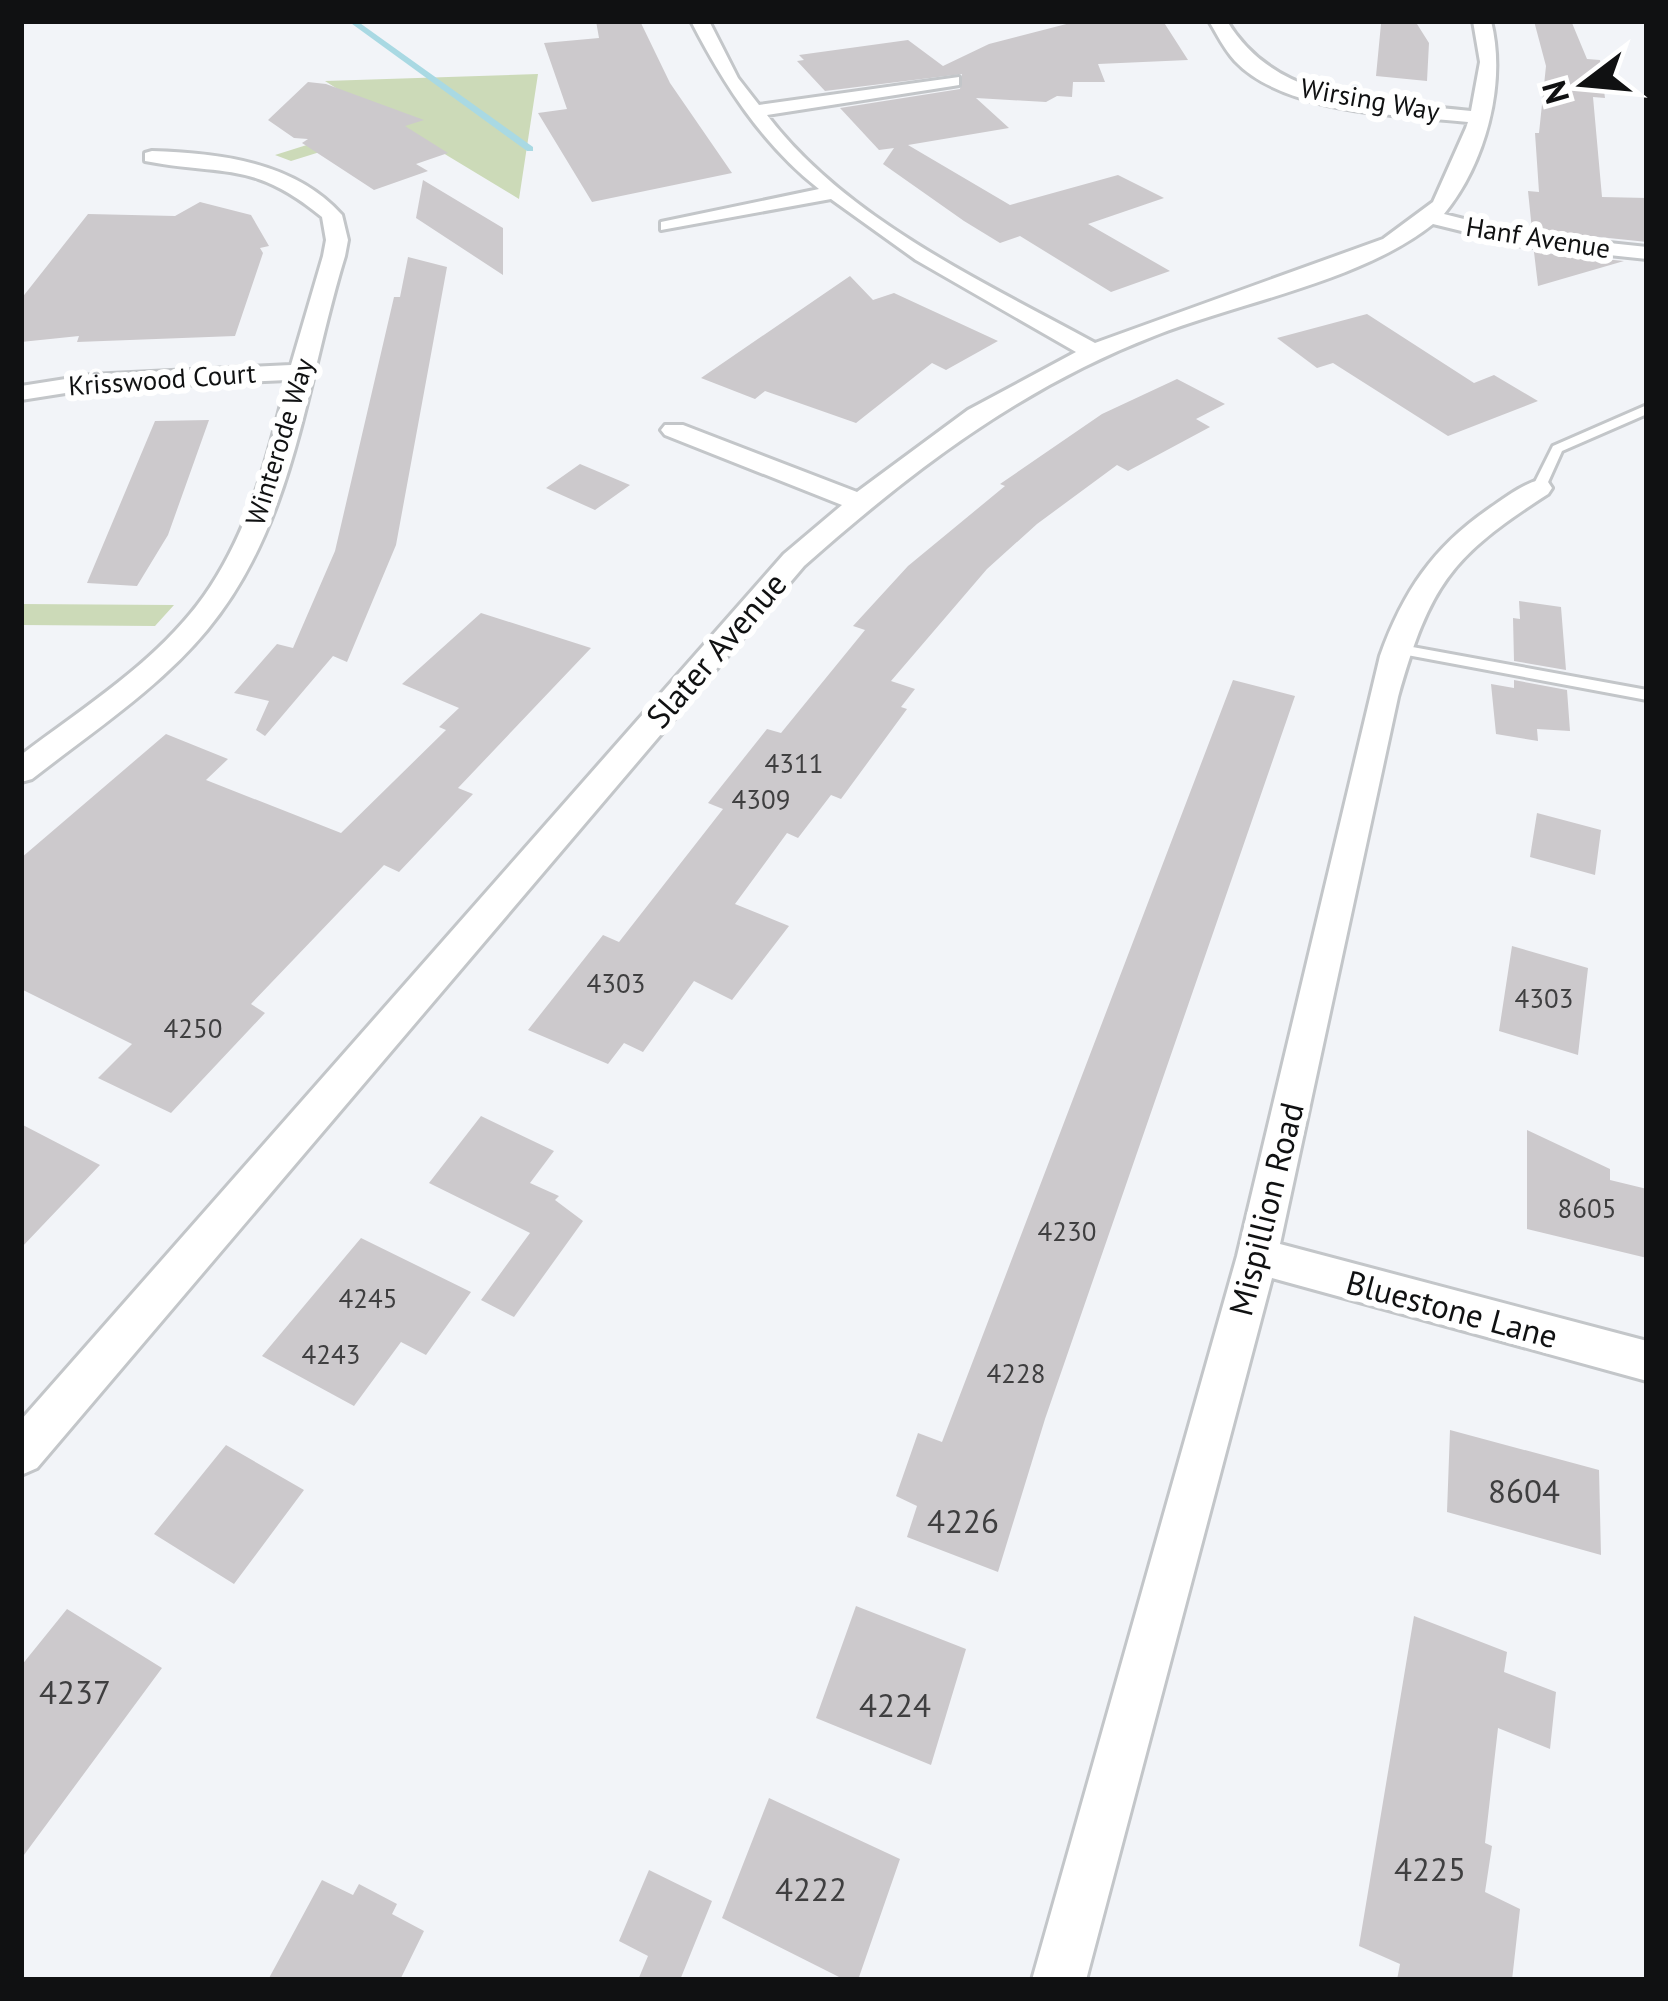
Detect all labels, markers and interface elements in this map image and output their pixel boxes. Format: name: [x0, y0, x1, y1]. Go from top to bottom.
north arrow: [1524, 24, 1644, 144]
street label: Wirsing Way: [1298, 70, 1443, 128]
text: N: [1531, 76, 1578, 109]
street label: Hanf Avenue: [1464, 209, 1613, 265]
street label: Winterode Way: [238, 354, 321, 529]
street label: Krisswood Court: [67, 355, 257, 403]
street label: Slater Avenue: [636, 563, 795, 737]
house number: 4311: [765, 746, 823, 780]
house number: 4309: [732, 782, 790, 816]
house number: 4303: [587, 966, 645, 1000]
house number: 4303: [1515, 981, 1573, 1015]
house number: 4250: [164, 1011, 222, 1045]
street label: Mispillion Road: [1218, 1098, 1313, 1320]
house number: 8605: [1558, 1191, 1616, 1225]
house number: 4230: [1038, 1214, 1096, 1248]
street label: Bluestone Lane: [1342, 1260, 1563, 1357]
house number: 4245: [339, 1281, 397, 1315]
house number: 4243: [302, 1337, 360, 1371]
house number: 4228: [987, 1356, 1045, 1390]
house number: 8604: [1488, 1469, 1560, 1512]
house number: 4226: [927, 1499, 999, 1542]
house number: 4237: [39, 1670, 111, 1713]
house number: 4224: [859, 1683, 931, 1726]
house number: 4225: [1394, 1847, 1466, 1890]
house number: 4222: [775, 1867, 847, 1910]

